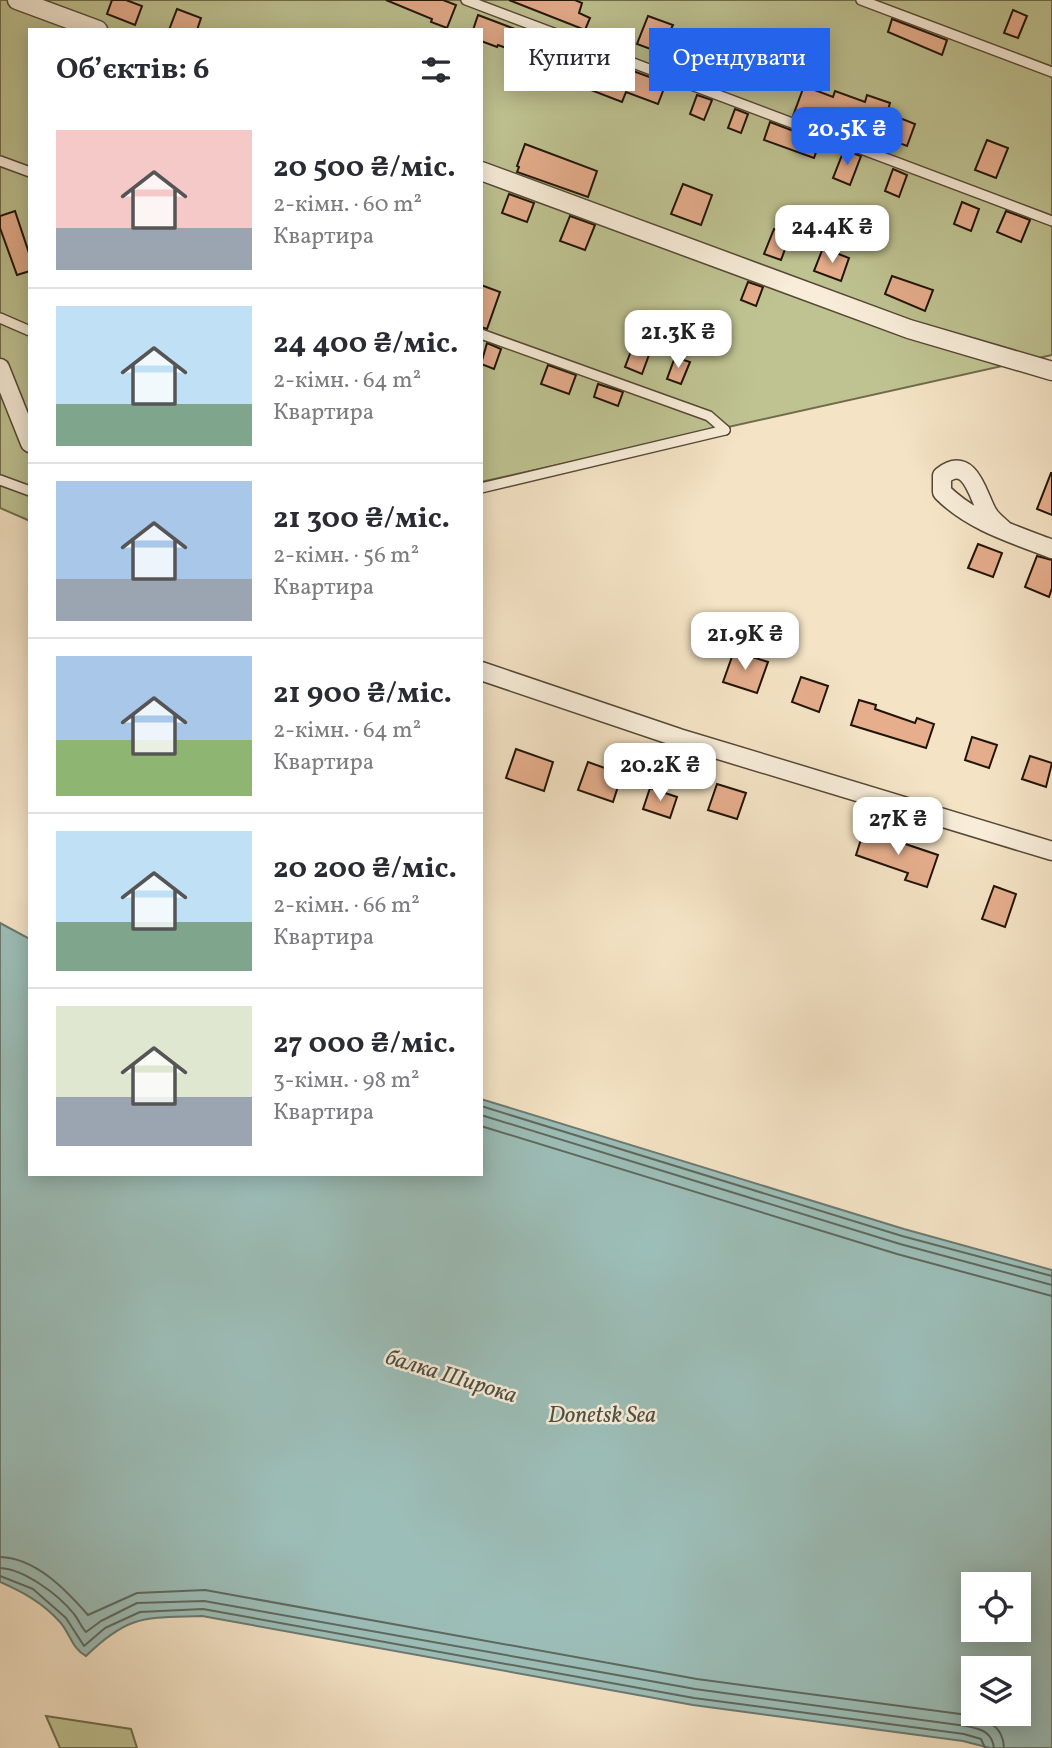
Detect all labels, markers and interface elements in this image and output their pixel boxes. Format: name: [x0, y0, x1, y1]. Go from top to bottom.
chip: Купити: [504, 28, 635, 91]
chip: Орендувати: [649, 28, 830, 91]
text: Об’єктів: 6: [56, 49, 209, 91]
icon: filters: [417, 51, 455, 89]
pin: 20.5K ₴: [782, 108, 912, 167]
text: 20.5K ₴: [807, 114, 887, 146]
text: 20 500 ₴/міс.: [273, 147, 456, 189]
icon: home: [112, 158, 196, 242]
text: 2-кімн. · 60 m²: [273, 189, 422, 221]
pin: 24.4K ₴: [767, 205, 897, 265]
text: 24.4K ₴: [791, 212, 873, 244]
text: Квартира: [273, 221, 374, 253]
pin: 21.3K ₴: [613, 310, 743, 370]
text: 21.3K ₴: [641, 317, 715, 349]
text: 24 400 ₴/міс.: [273, 323, 459, 365]
icon: home: [112, 334, 196, 418]
text: 2-кімн. · 64 m²: [273, 365, 421, 397]
text: Квартира: [273, 397, 374, 429]
text: 21 300 ₴/міс.: [273, 498, 450, 540]
icon: home: [112, 509, 196, 593]
text: 2-кімн. · 56 m²: [273, 540, 419, 572]
text: Квартира: [273, 572, 374, 604]
pin: 21.9K ₴: [680, 612, 810, 672]
text: 21.9K ₴: [707, 619, 783, 651]
text: 21 900 ₴/міс.: [273, 673, 452, 715]
icon: home: [112, 684, 196, 768]
text: 2-кімн. · 64 m²: [273, 715, 421, 747]
pin: 20.2K ₴: [595, 744, 725, 803]
text: Квартира: [273, 747, 374, 779]
text: 20.2K ₴: [620, 750, 700, 782]
pin: 27K ₴: [849, 798, 947, 857]
text: 27K ₴: [869, 804, 927, 836]
text: 20 200 ₴/міс.: [273, 848, 457, 890]
icon: home: [112, 859, 196, 943]
text: 2-кімн. · 66 m²: [273, 890, 420, 922]
text: Квартира: [273, 922, 374, 954]
text: 27 000 ₴/міс.: [273, 1023, 456, 1065]
icon: home: [112, 1034, 196, 1118]
text: 3-кімн. · 98 m²: [273, 1065, 420, 1097]
text: Квартира: [273, 1097, 374, 1129]
water label: балка Широка: [381, 1342, 521, 1412]
water label: Donetsk Sea: [548, 1400, 656, 1432]
map controls: [961, 1572, 1031, 1726]
button: locate: [961, 1572, 1031, 1642]
button: layers: [961, 1656, 1031, 1726]

